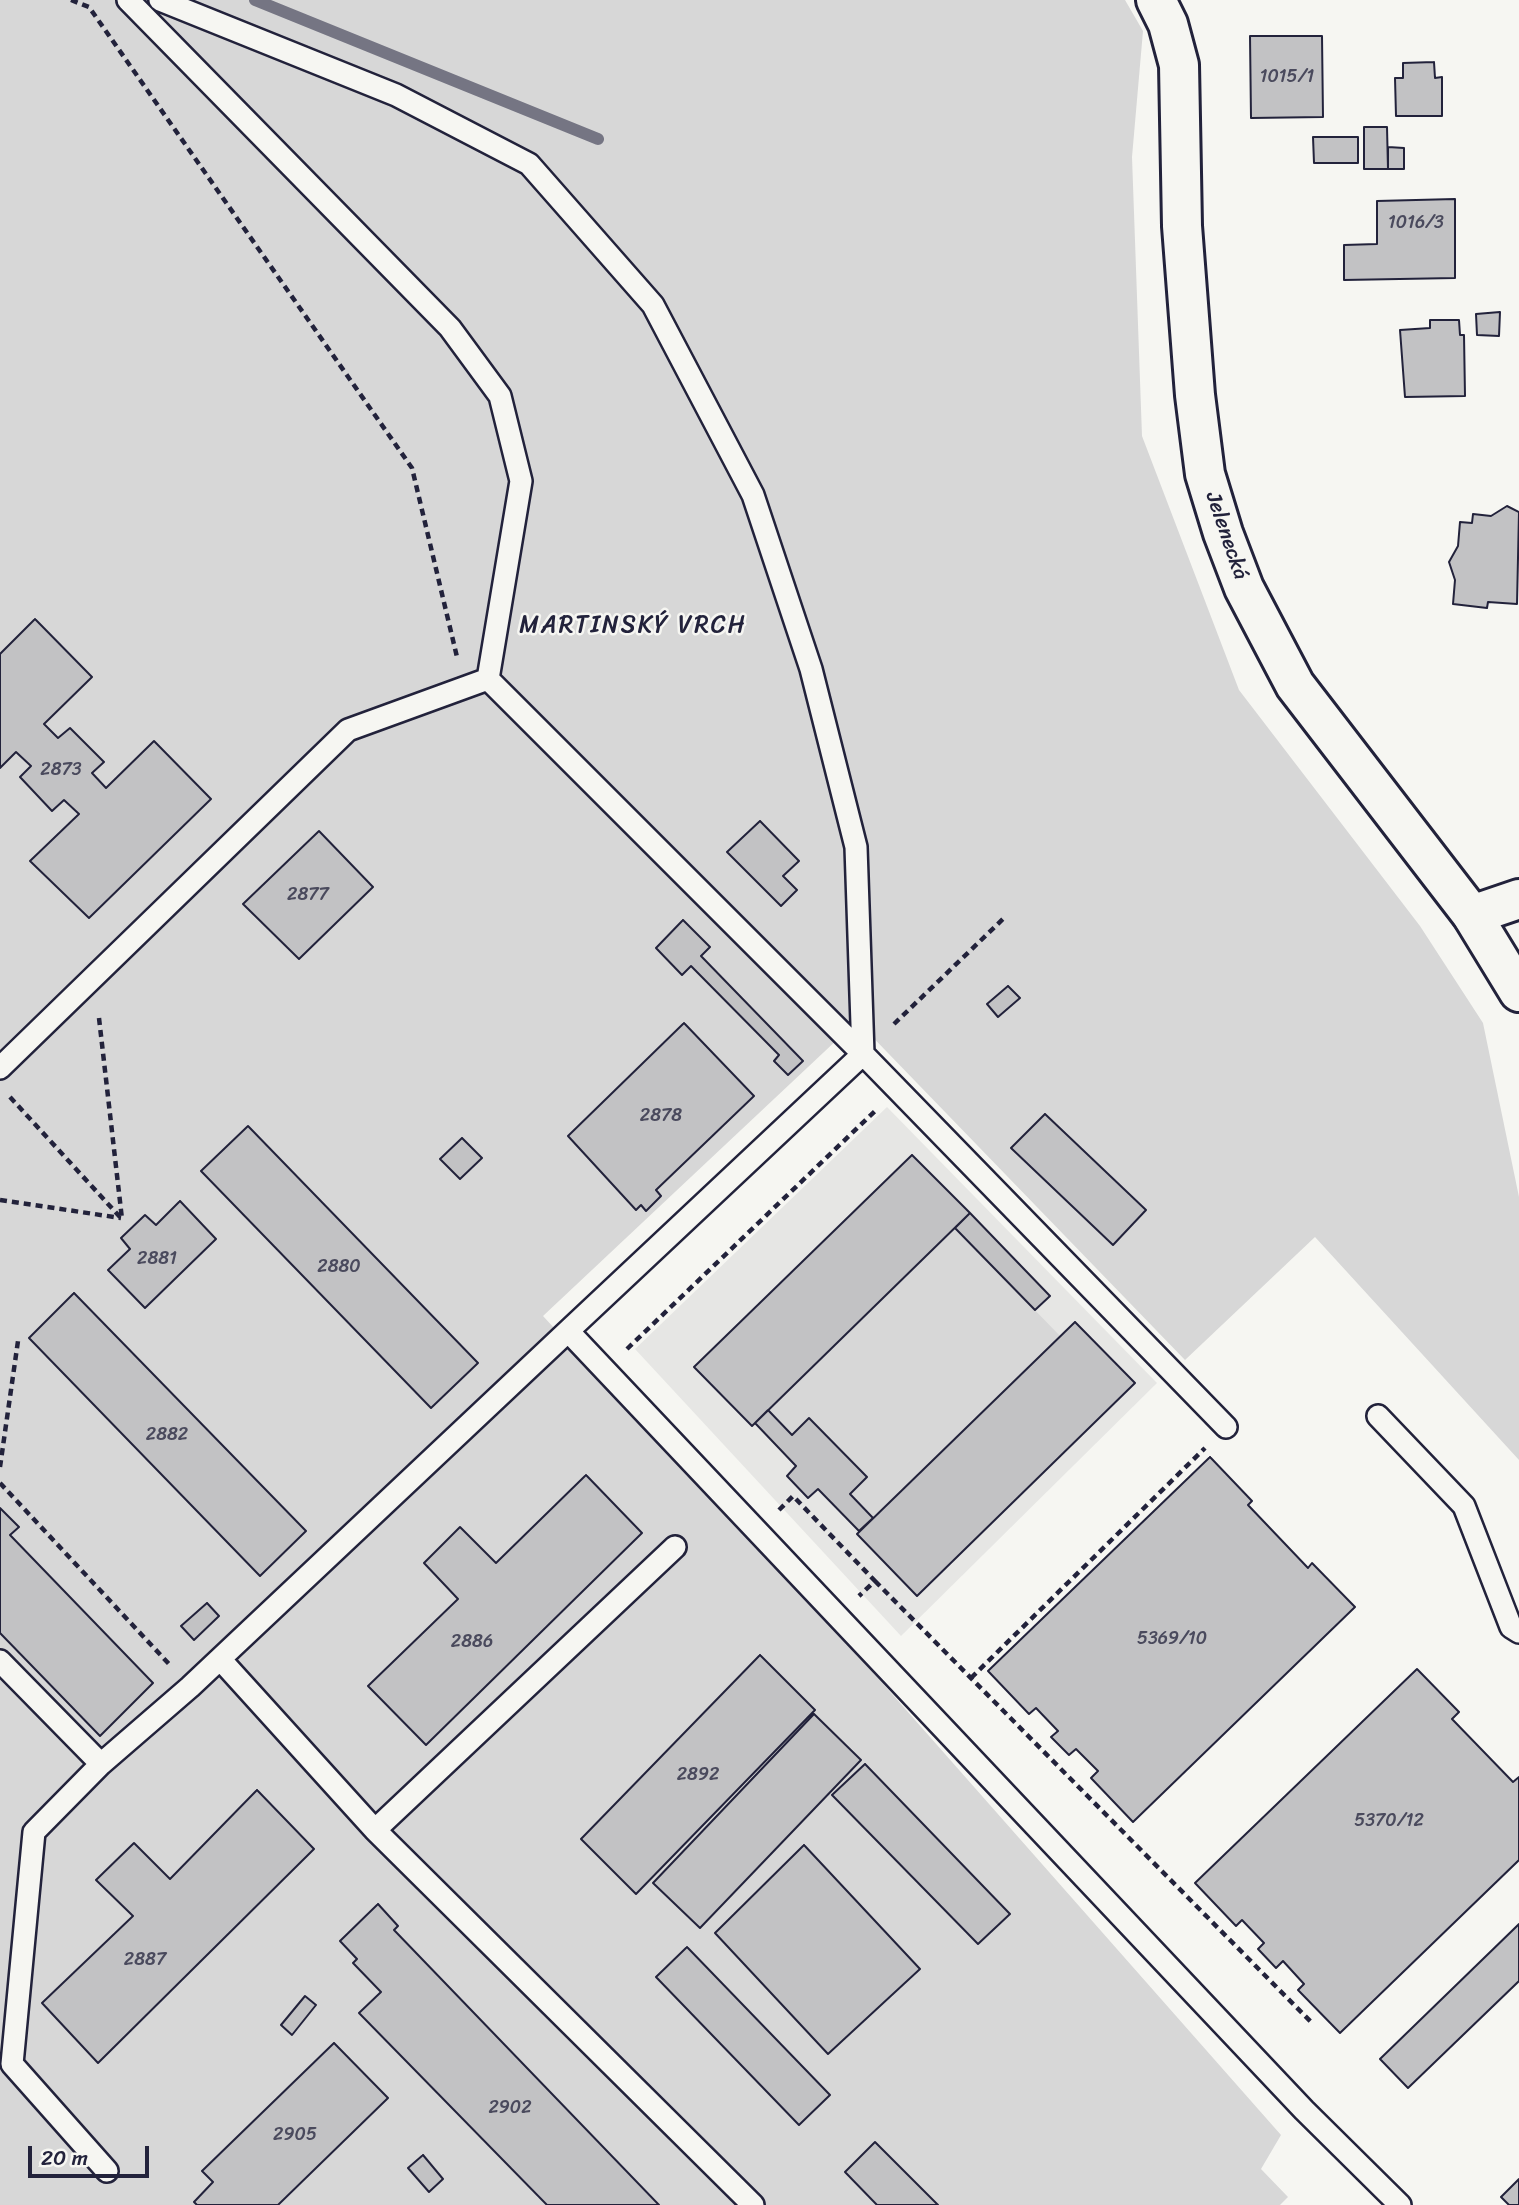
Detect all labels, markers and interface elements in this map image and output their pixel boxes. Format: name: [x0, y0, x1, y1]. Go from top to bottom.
house number: 1015/1: [1260, 66, 1314, 88]
house number: 1016/3: [1388, 212, 1444, 234]
street label: Jelenecká: [1199, 489, 1253, 583]
district label: MARTINSKÝ VRCH: [523, 612, 743, 640]
house number: 2873: [40, 759, 82, 781]
house number: 2877: [287, 884, 329, 906]
house number: 2878: [640, 1105, 682, 1127]
house number: 2881: [137, 1248, 177, 1270]
house number: 2880: [317, 1256, 361, 1278]
house number: 2882: [146, 1424, 188, 1446]
house number: 5369/10: [1137, 1628, 1207, 1650]
house number: 2886: [451, 1631, 493, 1653]
house number: 2892: [677, 1764, 719, 1786]
house number: 5370/12: [1354, 1810, 1424, 1832]
house number: 2887: [124, 1949, 166, 1971]
house number: 2902: [488, 2097, 532, 2119]
house number: 2905: [273, 2124, 317, 2146]
scale bar: [32, 2132, 152, 2176]
text: 20 m: [41, 2139, 88, 2177]

